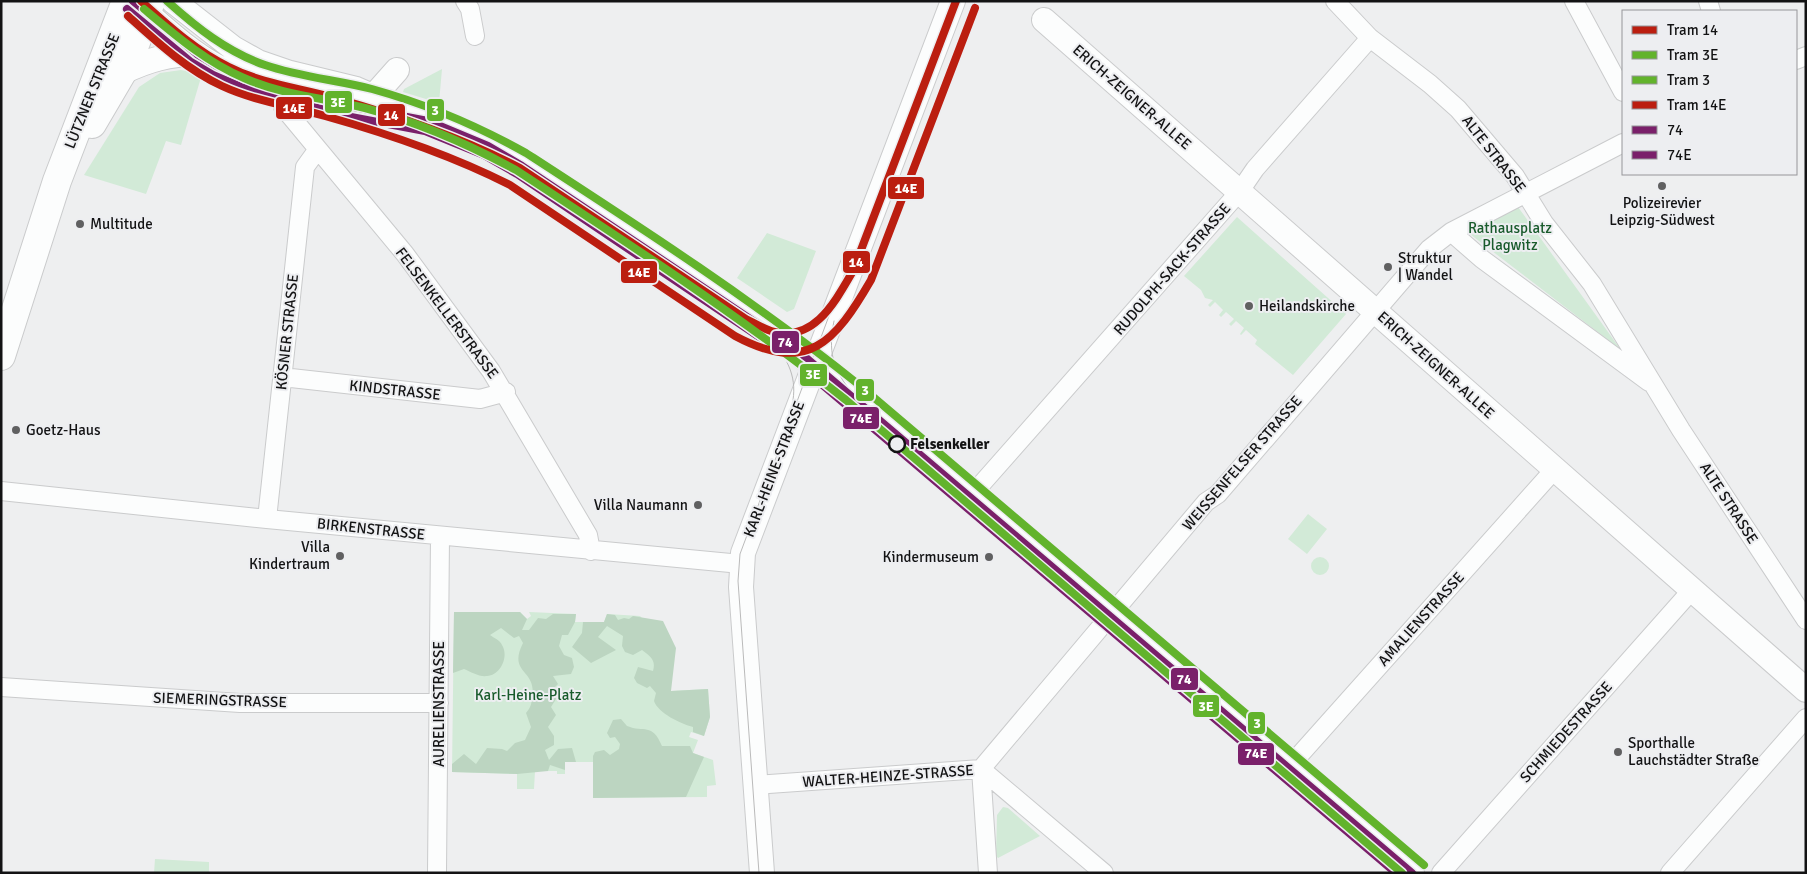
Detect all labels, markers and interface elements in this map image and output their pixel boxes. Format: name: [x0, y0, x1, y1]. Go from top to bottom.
legend: [1622, 10, 1797, 175]
text: Tram 14: [1667, 21, 1718, 39]
street label: LÜTZNER STRASSE: [61, 31, 123, 151]
street label: ERICH-ZEIGNER-ALLEE: [1069, 41, 1195, 153]
text: Tram 3E: [1667, 46, 1719, 64]
text: Tram 3: [1667, 71, 1710, 89]
line badge: 3E: [324, 90, 353, 114]
text: 3E: [330, 94, 346, 111]
line badge: 14E: [275, 96, 313, 120]
text: Tram 14E: [1667, 96, 1727, 114]
line badge: 3: [426, 98, 445, 122]
text: 14E: [282, 100, 306, 117]
text: 3: [431, 102, 439, 119]
line badge: 14: [377, 103, 406, 127]
text: 14: [383, 107, 399, 124]
street label: ALTE STRASSE: [1458, 112, 1530, 196]
text: 74: [1667, 121, 1683, 139]
text: 74E: [1667, 146, 1692, 164]
line badge: 14E: [887, 176, 925, 200]
text: 14E: [894, 180, 918, 197]
marker: Polizeirevier Leipzig-Südwest: [1656, 180, 1668, 192]
place label: Polizeirevier Leipzig-Südwest: [1609, 194, 1715, 229]
street label: RUDOLPH-SACK-STRASSE: [1110, 199, 1234, 339]
place label: Multitude: [90, 215, 153, 233]
marker: Multitude: [74, 218, 86, 230]
park label: Rathausplatz Plagwitz: [1468, 219, 1552, 254]
street label: FELSENKELLERSTRASSE: [392, 244, 502, 382]
place label: Struktur | Wandel: [1398, 249, 1453, 284]
line badge: 14: [842, 250, 871, 274]
text: 14: [848, 254, 864, 271]
line badge: 14E: [620, 260, 658, 284]
marker: Struktur | Wandel: [1382, 261, 1394, 273]
text: 14E: [627, 264, 651, 281]
street label: KÖSNER STRASSE: [272, 273, 302, 391]
place label: Heilandskirche: [1259, 297, 1355, 315]
marker: Heilandskirche: [1243, 300, 1255, 312]
street label: ERICH-ZEIGNER-ALLEE: [1374, 308, 1498, 422]
line badge: 74: [771, 330, 800, 354]
text: 74: [777, 334, 793, 351]
line badge: 3E: [799, 363, 828, 387]
text: 3E: [805, 366, 821, 383]
street label: KINDSTRASSE: [348, 376, 442, 404]
line badge: 3: [855, 378, 875, 402]
text: 3: [861, 382, 869, 399]
street label: WEISSENFELSER STRASSE: [1179, 392, 1305, 534]
street label: KARL-HEINE-STRASSE: [740, 398, 808, 540]
line badge: 74E: [842, 406, 880, 430]
text: 74E: [849, 410, 873, 427]
place label: Goetz-Haus: [26, 421, 101, 439]
marker: Goetz-Haus: [10, 424, 22, 436]
marker: Felsenkeller: [888, 435, 906, 453]
place label: Felsenkeller: [910, 435, 990, 453]
street label: ALTE STRASSE: [1696, 459, 1762, 547]
place label: Villa Naumann: [594, 496, 688, 514]
marker: Villa Naumann: [692, 499, 704, 511]
street label: BIRKENSTRASSE: [316, 514, 426, 544]
place label: Villa Kindertraum: [249, 538, 330, 573]
place label: Kindermuseum: [882, 548, 979, 566]
marker: Villa Kindertraum: [334, 550, 346, 562]
marker: Kindermuseum: [983, 551, 995, 563]
street label: AMALIENSTRASSE: [1374, 568, 1468, 670]
street label: AURELIENSTRASSE: [430, 641, 448, 767]
line badge: 74: [1170, 667, 1199, 691]
text: 74: [1176, 671, 1192, 688]
street label: SCHMIEDESTRASSE: [1516, 678, 1616, 786]
park label: Karl-Heine-Platz: [475, 686, 582, 704]
street label: SIEMERINGSTRASSE: [153, 689, 287, 711]
line badge: 3E: [1192, 694, 1220, 718]
text: 3E: [1198, 698, 1214, 715]
line badge: 3: [1247, 711, 1266, 735]
text: 3: [1253, 715, 1261, 732]
place label: Sporthalle Lauchstädter Straße: [1628, 734, 1759, 769]
line badge: 74E: [1237, 742, 1275, 766]
text: 74E: [1244, 745, 1268, 762]
marker: Sporthalle Lauchstädter Straße: [1612, 746, 1624, 758]
street label: WALTER-HEINZE-STRASSE: [802, 761, 974, 791]

